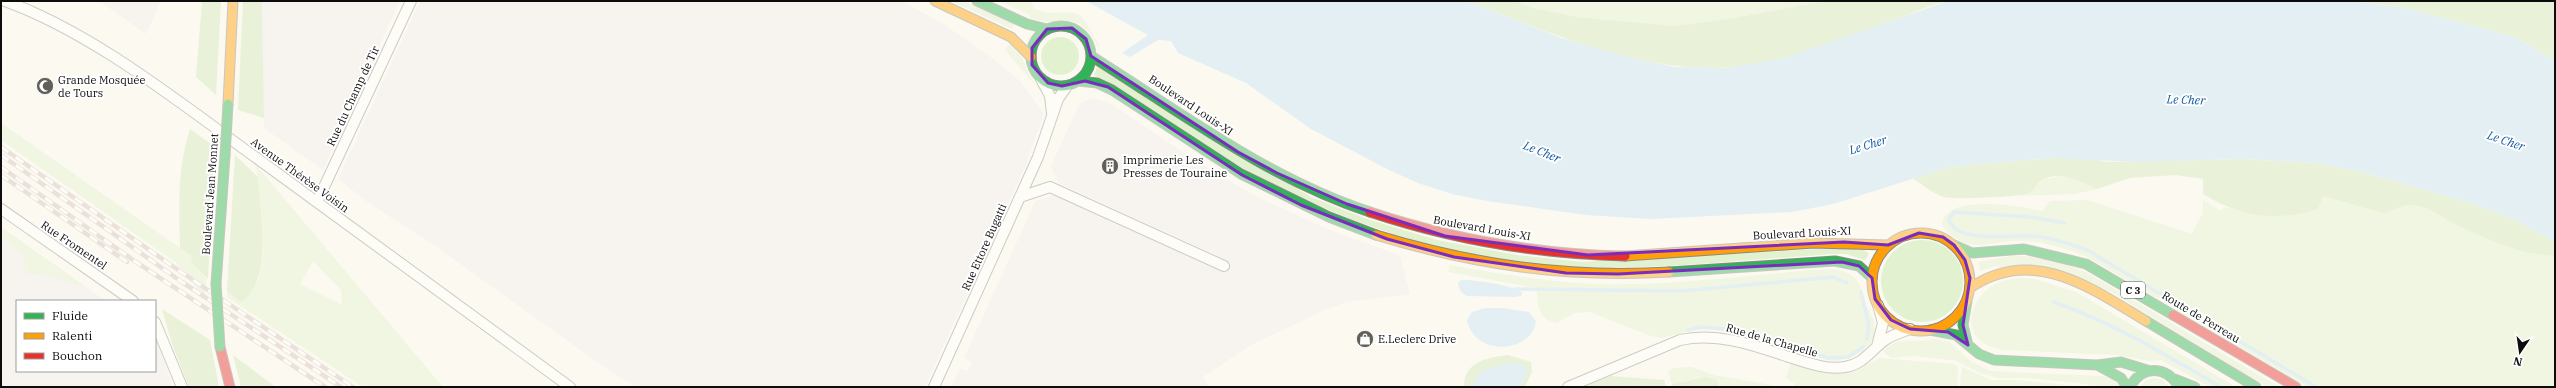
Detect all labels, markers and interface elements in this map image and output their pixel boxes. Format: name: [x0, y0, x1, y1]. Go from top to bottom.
street label: Rue du Champ de Tir: [324, 43, 382, 148]
street label: Boulevard Louis-XI: [1146, 72, 1236, 139]
place label: Grande Mosquée de Tours: [58, 73, 145, 100]
mosque icon: Grande Mosquée de Tours: [35, 76, 55, 96]
water label: Le Cher: [2165, 91, 2206, 108]
water label: Le Cher: [2485, 127, 2528, 154]
water label: Le Cher: [1846, 131, 1889, 158]
street label: Boulevard Jean Monnet: [199, 133, 221, 255]
street label: Avenue Thérèse Voisin: [248, 135, 352, 215]
water label: Le Cher: [1521, 137, 1564, 166]
place label: Imprimerie Les Presses de Touraine: [1123, 153, 1227, 180]
building icon: Imprimerie Les Presses de Touraine: [1100, 156, 1120, 176]
street label: Rue Ettore Bugatti: [959, 201, 1010, 293]
street label: Boulevard Louis-XI: [1432, 213, 1532, 244]
street label: Rue Fromentel: [38, 218, 110, 272]
street label: Boulevard Louis-XI: [1752, 223, 1852, 243]
road number: C 3: [2121, 282, 2145, 298]
street label: Route de Perreau: [2159, 288, 2243, 346]
legend: [16, 300, 156, 372]
text: Fluide: [52, 308, 88, 323]
street label: Rue de la Chapelle: [1724, 320, 1820, 360]
text: Ralenti: [52, 328, 93, 343]
shop icon: E.Leclerc Drive: [1355, 329, 1375, 349]
place label: E.Leclerc Drive: [1378, 332, 1456, 346]
north arrow: [2500, 332, 2540, 372]
text: Bouchon: [52, 348, 103, 363]
text: N: [2512, 354, 2524, 370]

